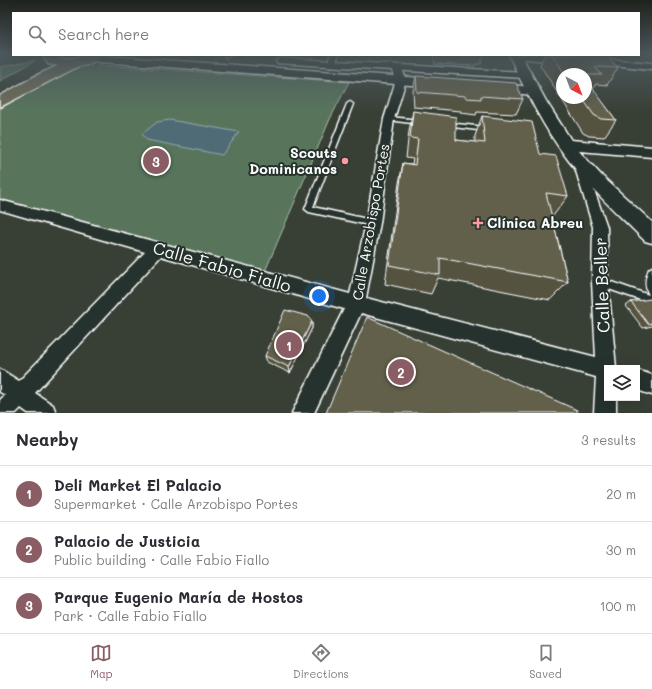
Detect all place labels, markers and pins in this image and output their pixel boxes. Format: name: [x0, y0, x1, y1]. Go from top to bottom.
place label: Scouts Dominicanos: [249, 143, 337, 178]
pin: 3: [143, 146, 169, 176]
marker: Scouts Dominicanos: [340, 156, 350, 166]
place label: Clínica Abreu: [487, 213, 583, 232]
marker: Clínica Abreu: [472, 217, 484, 229]
pin: 1: [276, 330, 302, 360]
pin: 2: [388, 357, 414, 387]

